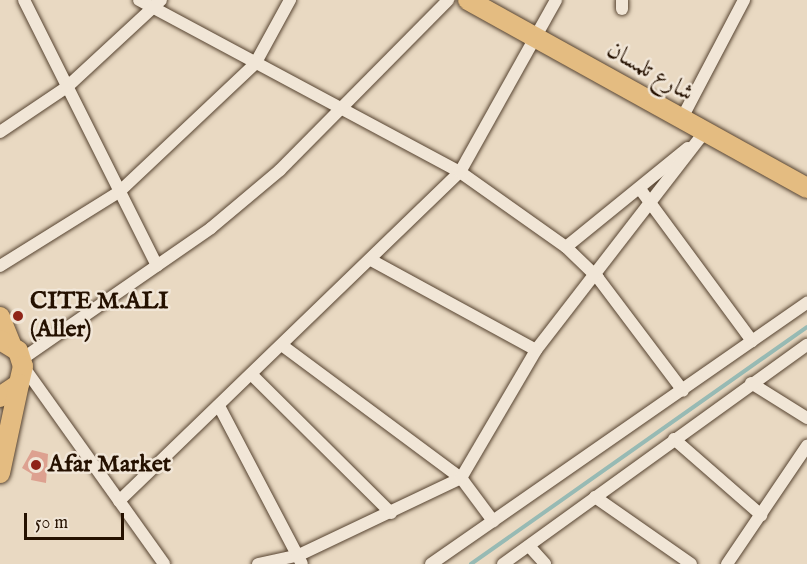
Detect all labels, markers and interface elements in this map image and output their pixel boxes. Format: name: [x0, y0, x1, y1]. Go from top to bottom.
street label: شارع تلمسان: [601, 36, 699, 108]
place label: CITE M.ALI (Aller): [30, 288, 169, 344]
marker: CITE M.ALI (Aller): [11, 309, 25, 323]
place label: Afar Market: [48, 451, 171, 479]
marker: Afar Market: [29, 458, 43, 472]
scale bar: [27, 501, 128, 539]
text: 50 m: [35, 512, 68, 535]

